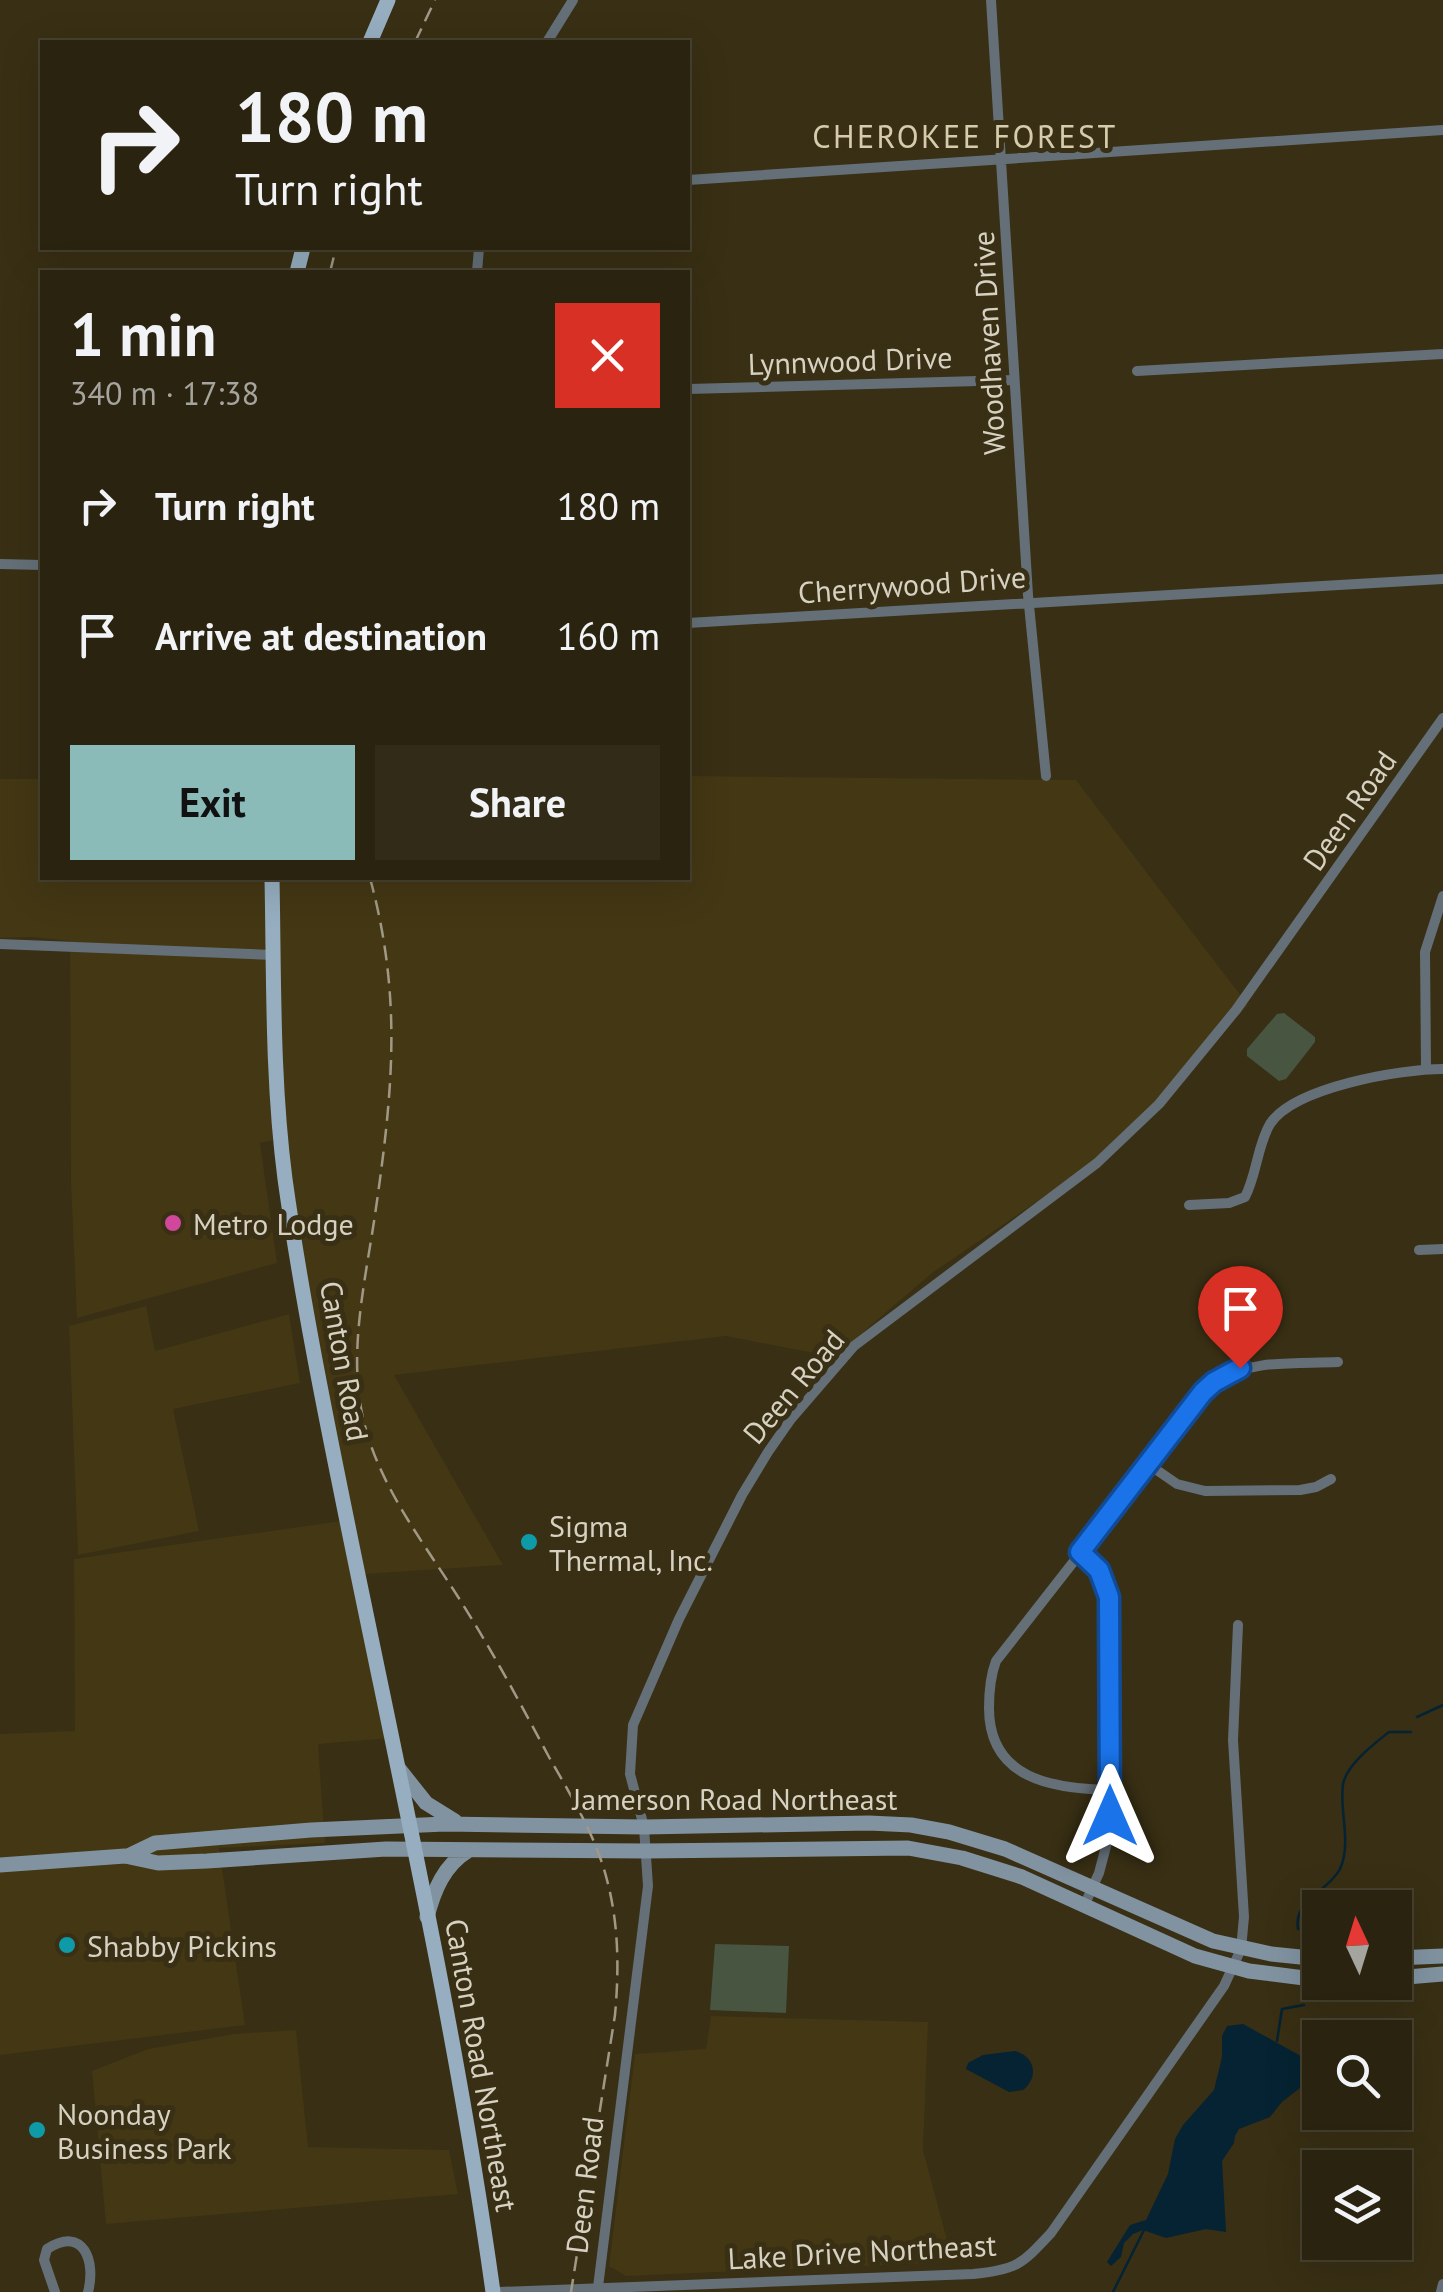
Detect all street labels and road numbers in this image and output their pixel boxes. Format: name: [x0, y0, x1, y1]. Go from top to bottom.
street label: Woodhaven Drive: [963, 230, 1013, 456]
street label: Lynnwood Drive: [747, 337, 953, 383]
street label: Cherrywood Drive: [797, 557, 1027, 611]
street label: Deen Road: [1294, 742, 1404, 878]
street label: Canton Road: [312, 1278, 378, 1444]
street label: Deen Road: [734, 1321, 852, 1451]
street label: Jamerson Road Northeast: [571, 1779, 897, 1818]
street label: Canton Road Northeast: [437, 1916, 527, 2214]
street label: Deen Road: [556, 2114, 612, 2256]
street label: Lake Drive Northeast: [727, 2224, 997, 2278]

